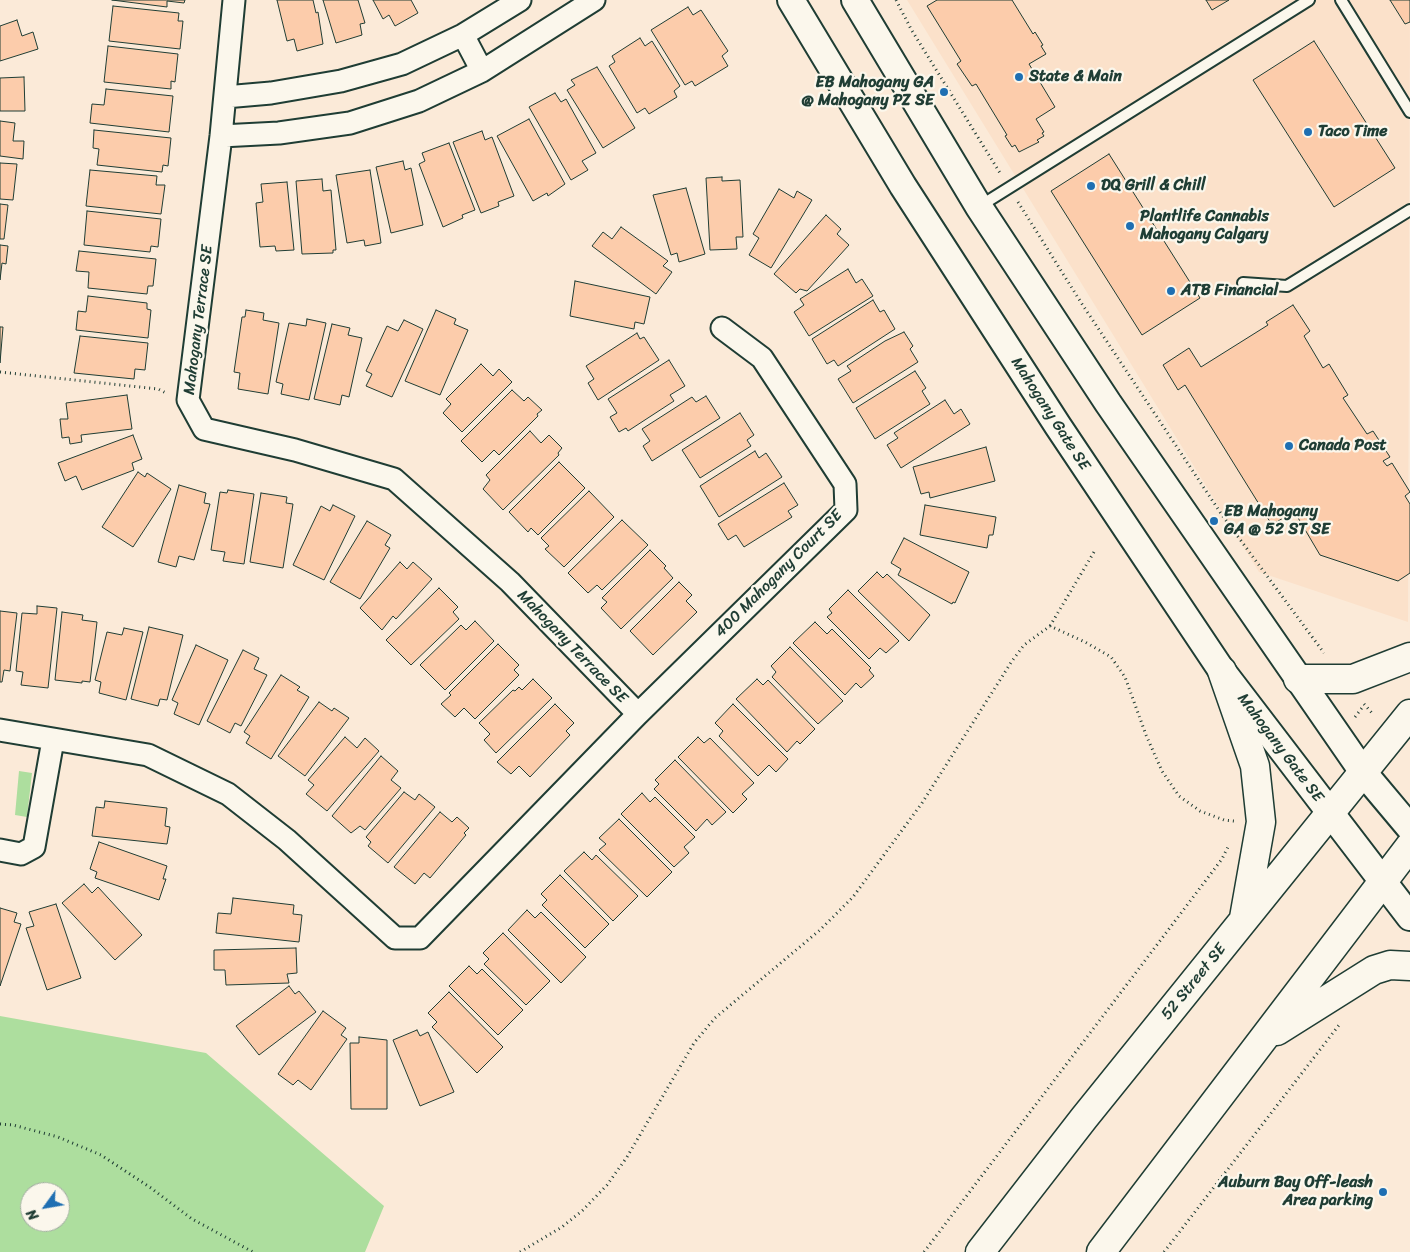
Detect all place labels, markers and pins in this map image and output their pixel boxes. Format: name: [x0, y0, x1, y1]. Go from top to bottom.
place label: State & Main: [1029, 67, 1122, 87]
marker: State & Main: [1013, 71, 1025, 83]
place label: EB Mahogany GA @ Mahogany PZ SE: [801, 73, 934, 111]
marker: EB Mahogany GA @ Mahogany PZ SE: [938, 86, 950, 98]
place label: Taco Time: [1318, 122, 1388, 142]
marker: Taco Time: [1302, 126, 1314, 138]
place label: DQ Grill & Chill: [1101, 176, 1206, 196]
marker: DQ Grill & Chill: [1085, 180, 1097, 192]
place label: Plantlife Cannabis Mahogany Calgary: [1140, 207, 1269, 245]
marker: Plantlife Cannabis Mahogany Calgary: [1124, 220, 1136, 232]
place label: ATB Financial: [1181, 281, 1278, 301]
marker: ATB Financial: [1165, 285, 1177, 297]
place label: Canada Post: [1299, 436, 1386, 456]
marker: Canada Post: [1283, 440, 1295, 452]
place label: EB Mahogany GA @ 52 ST SE: [1224, 502, 1330, 540]
marker: EB Mahogany GA @ 52 ST SE: [1208, 515, 1220, 527]
place label: Auburn Bay Off-leash Area parking: [1218, 1173, 1373, 1211]
marker: Auburn Bay Off-leash Area parking: [1377, 1186, 1389, 1198]

